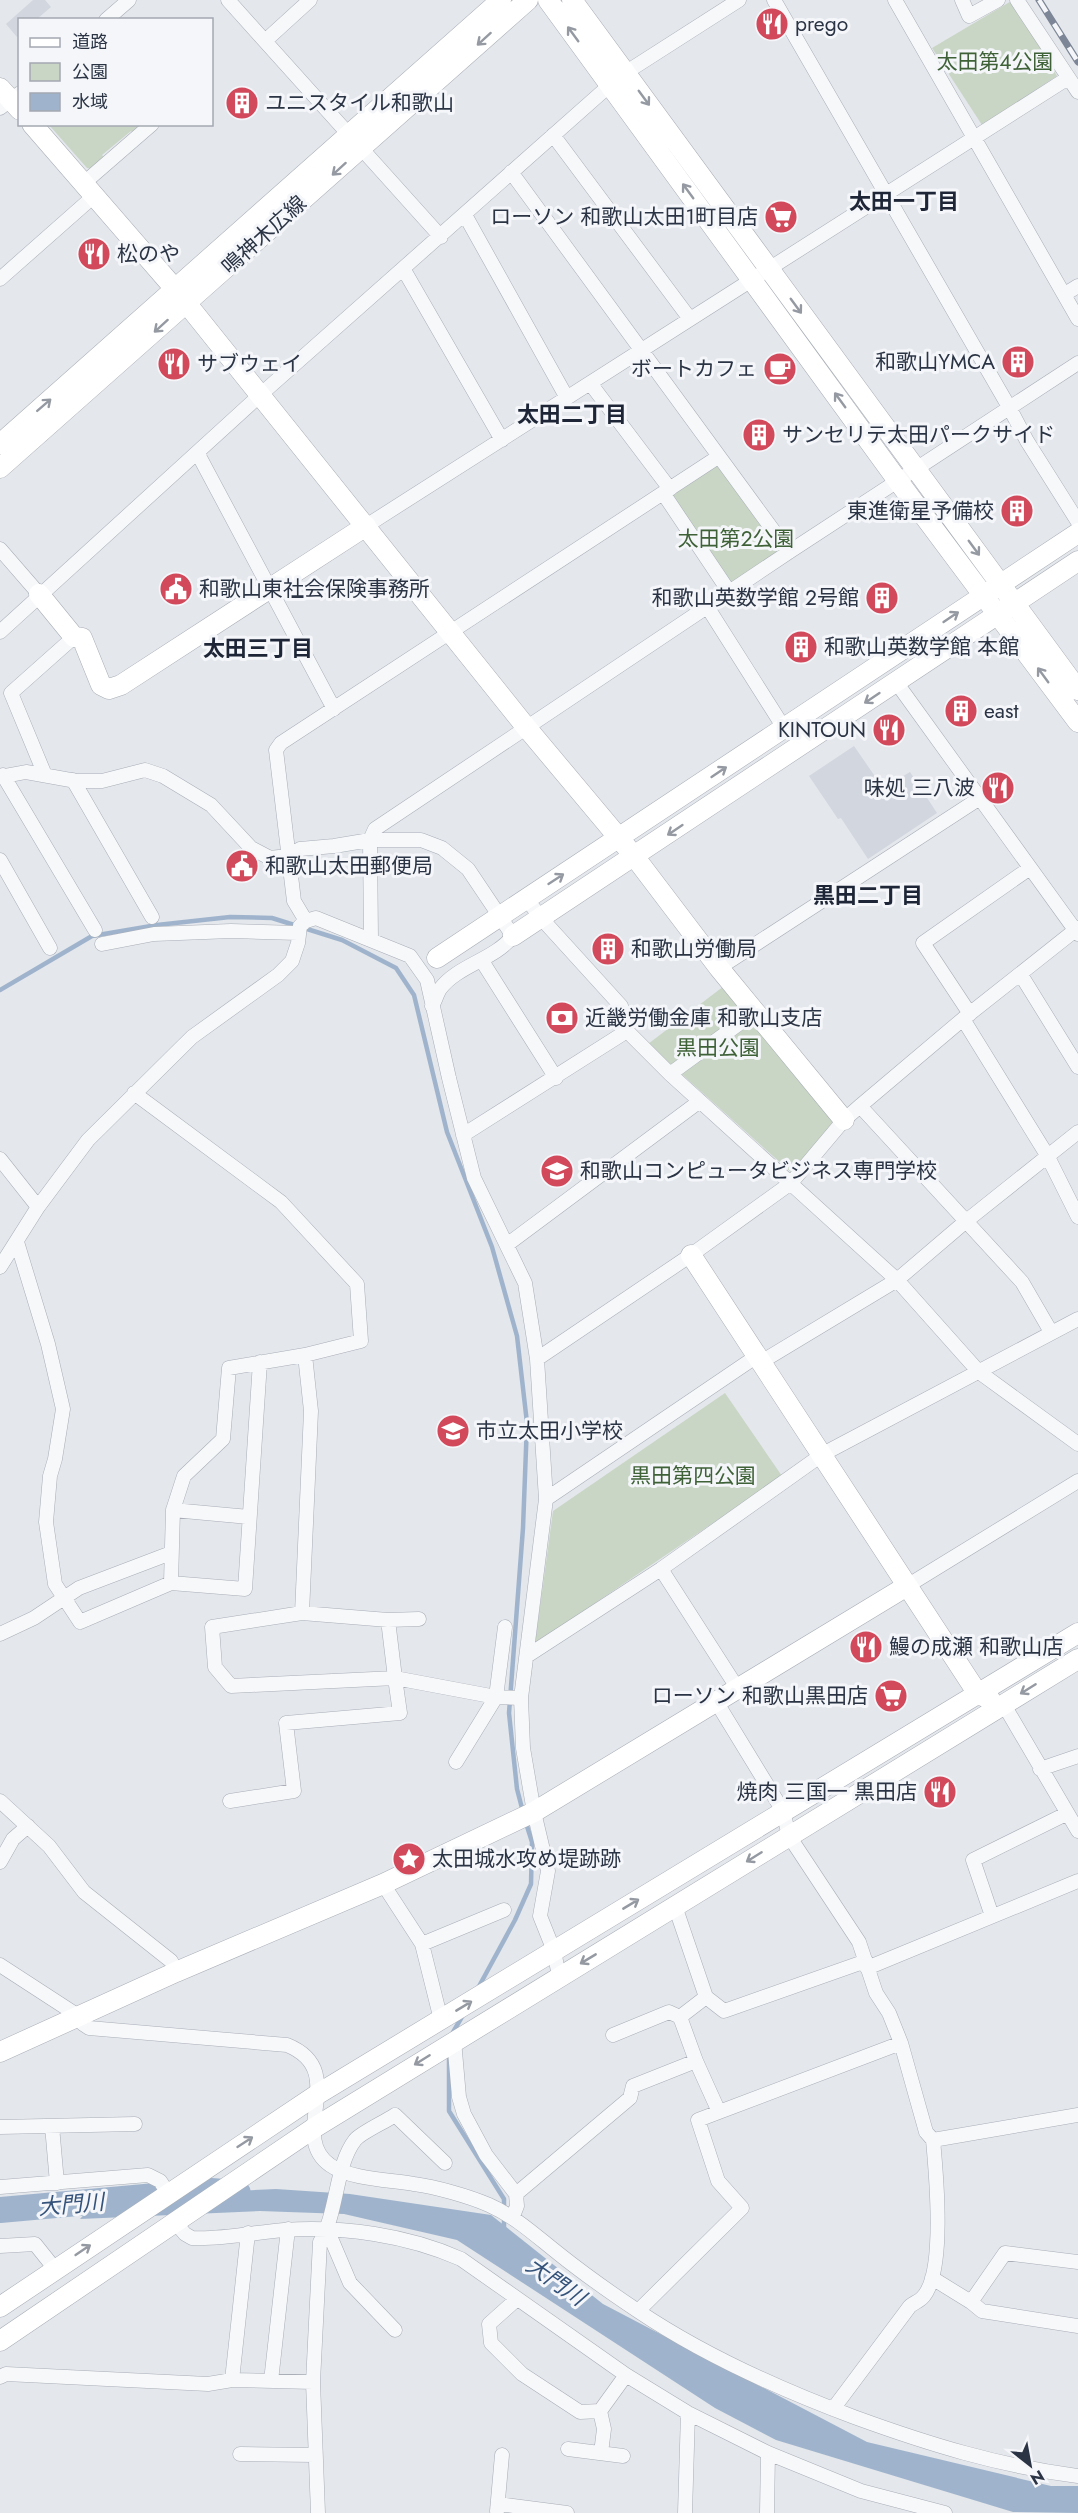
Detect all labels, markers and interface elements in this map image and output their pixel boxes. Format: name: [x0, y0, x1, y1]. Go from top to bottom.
restaurant icon: prego: [754, 6, 790, 42]
place label: prego: [795, 9, 848, 39]
legend: [18, 18, 213, 126]
one-way arrow: [567, 26, 579, 42]
text: 道路: [72, 29, 108, 55]
one-way arrow: [477, 32, 492, 46]
park label: 太田第４公園: [936, 47, 1054, 77]
text: 公園: [72, 59, 108, 85]
building icon: ユニスタイル和歌山: [224, 85, 260, 121]
place label: ユニスタイル和歌山: [265, 88, 454, 118]
text: 水域: [72, 89, 108, 115]
one-way arrow: [638, 89, 650, 105]
one-way arrow: [331, 162, 346, 176]
one-way arrow: [682, 184, 694, 200]
district label: 太田一丁目: [849, 185, 959, 217]
street label: 鳴神木広線: [215, 189, 313, 281]
supermarket icon: ローソン 和歌山太田1町目店: [763, 199, 799, 235]
place label: ローソン 和歌山太田1町目店: [490, 202, 758, 232]
restaurant icon: 松のや: [76, 236, 112, 272]
place label: 松のや: [117, 239, 180, 269]
one-way arrow: [789, 298, 802, 314]
one-way arrow: [154, 319, 169, 333]
building icon: 和歌山YMCA: [1000, 344, 1036, 380]
restaurant icon: サブウェイ: [156, 346, 192, 382]
place label: 和歌山YMCA: [875, 347, 995, 377]
place label: サブウェイ: [197, 349, 302, 379]
cafe icon: ボートカフェ: [762, 351, 798, 387]
place label: ボートカフェ: [631, 354, 757, 384]
one-way arrow: [834, 392, 846, 408]
one-way arrow: [36, 398, 51, 412]
district label: 太田二丁目: [517, 398, 627, 430]
building icon: サンセリテ太田パークサイド: [741, 417, 777, 453]
place label: サンセリテ太田パークサイド: [782, 420, 1055, 450]
building icon: 東進衛星予備校: [999, 493, 1035, 529]
place label: 東進衛星予備校: [847, 496, 994, 526]
park label: 太田第２公園: [677, 524, 795, 554]
one-way arrow: [968, 539, 980, 555]
public building icon: 和歌山東社会保険事務所: [158, 571, 194, 607]
place label: 和歌山東社会保険事務所: [199, 574, 430, 604]
building icon: 和歌山英数学館 2号館: [864, 580, 900, 616]
place label: 和歌山英数学館 2号館: [652, 583, 859, 613]
one-way arrow: [942, 611, 959, 623]
building icon: 和歌山英数学館 本館: [783, 629, 819, 665]
district label: 太田三丁目: [203, 632, 313, 664]
place label: 和歌山英数学館 本館: [824, 632, 1019, 662]
one-way arrow: [1037, 667, 1049, 683]
one-way arrow: [864, 692, 881, 704]
building icon: east: [943, 693, 979, 729]
place label: east: [984, 696, 1018, 726]
restaurant icon: KINTOUN: [871, 712, 907, 748]
place label: KINTOUN: [778, 715, 866, 745]
one-way arrow: [710, 765, 727, 778]
restaurant icon: 味処 三八波: [980, 770, 1016, 806]
place label: 味処 三八波: [864, 773, 975, 803]
one-way arrow: [666, 823, 683, 836]
public building icon: 和歌山太田郵便局: [224, 848, 260, 884]
place label: 和歌山太田郵便局: [265, 851, 433, 881]
one-way arrow: [547, 873, 564, 885]
district label: 黒田二丁目: [813, 879, 923, 911]
building icon: 和歌山労働局: [590, 931, 626, 967]
place label: 和歌山労働局: [631, 934, 757, 964]
bank icon: 近畿労働金庫 和歌山支店: [544, 1000, 580, 1036]
place label: 近畿労働金庫 和歌山支店: [585, 1003, 822, 1033]
park label: 黒田公園: [676, 1033, 760, 1063]
school or university icon: 和歌山コンピュータビジネス専門学校: [539, 1153, 575, 1189]
place label: 和歌山コンピュータビジネス専門学校: [580, 1156, 937, 1186]
school or university icon: 市立太田小学校: [435, 1413, 471, 1449]
place label: 市立太田小学校: [476, 1416, 623, 1446]
park label: 黒田第四公園: [630, 1461, 756, 1491]
restaurant icon: 鰻の成瀬 和歌山店: [848, 1629, 884, 1665]
place label: 鰻の成瀬 和歌山店: [889, 1632, 1063, 1662]
supermarket icon: ローソン 和歌山黒田店: [873, 1678, 909, 1714]
place label: ローソン 和歌山黒田店: [652, 1681, 868, 1711]
one-way arrow: [1020, 1684, 1037, 1696]
restaurant icon: 焼肉 三国一 黒田店: [922, 1774, 958, 1810]
place label: 焼肉 三国一 黒田店: [736, 1777, 917, 1807]
place icon: 太田城水攻め堤跡跡: [391, 1841, 427, 1877]
place label: 太田城水攻め堤跡跡: [432, 1844, 621, 1874]
one-way arrow: [746, 1851, 763, 1864]
one-way arrow: [622, 1898, 639, 1910]
one-way arrow: [580, 1953, 597, 1965]
one-way arrow: [455, 1999, 472, 2011]
one-way arrow: [413, 2054, 430, 2067]
one-way arrow: [237, 2136, 253, 2148]
water label: 大門川: [37, 2185, 107, 2223]
one-way arrow: [74, 2244, 91, 2256]
water label: 大門川: [520, 2249, 594, 2314]
north arrow: [1000, 2435, 1060, 2495]
text: N: [1026, 2464, 1049, 2491]

